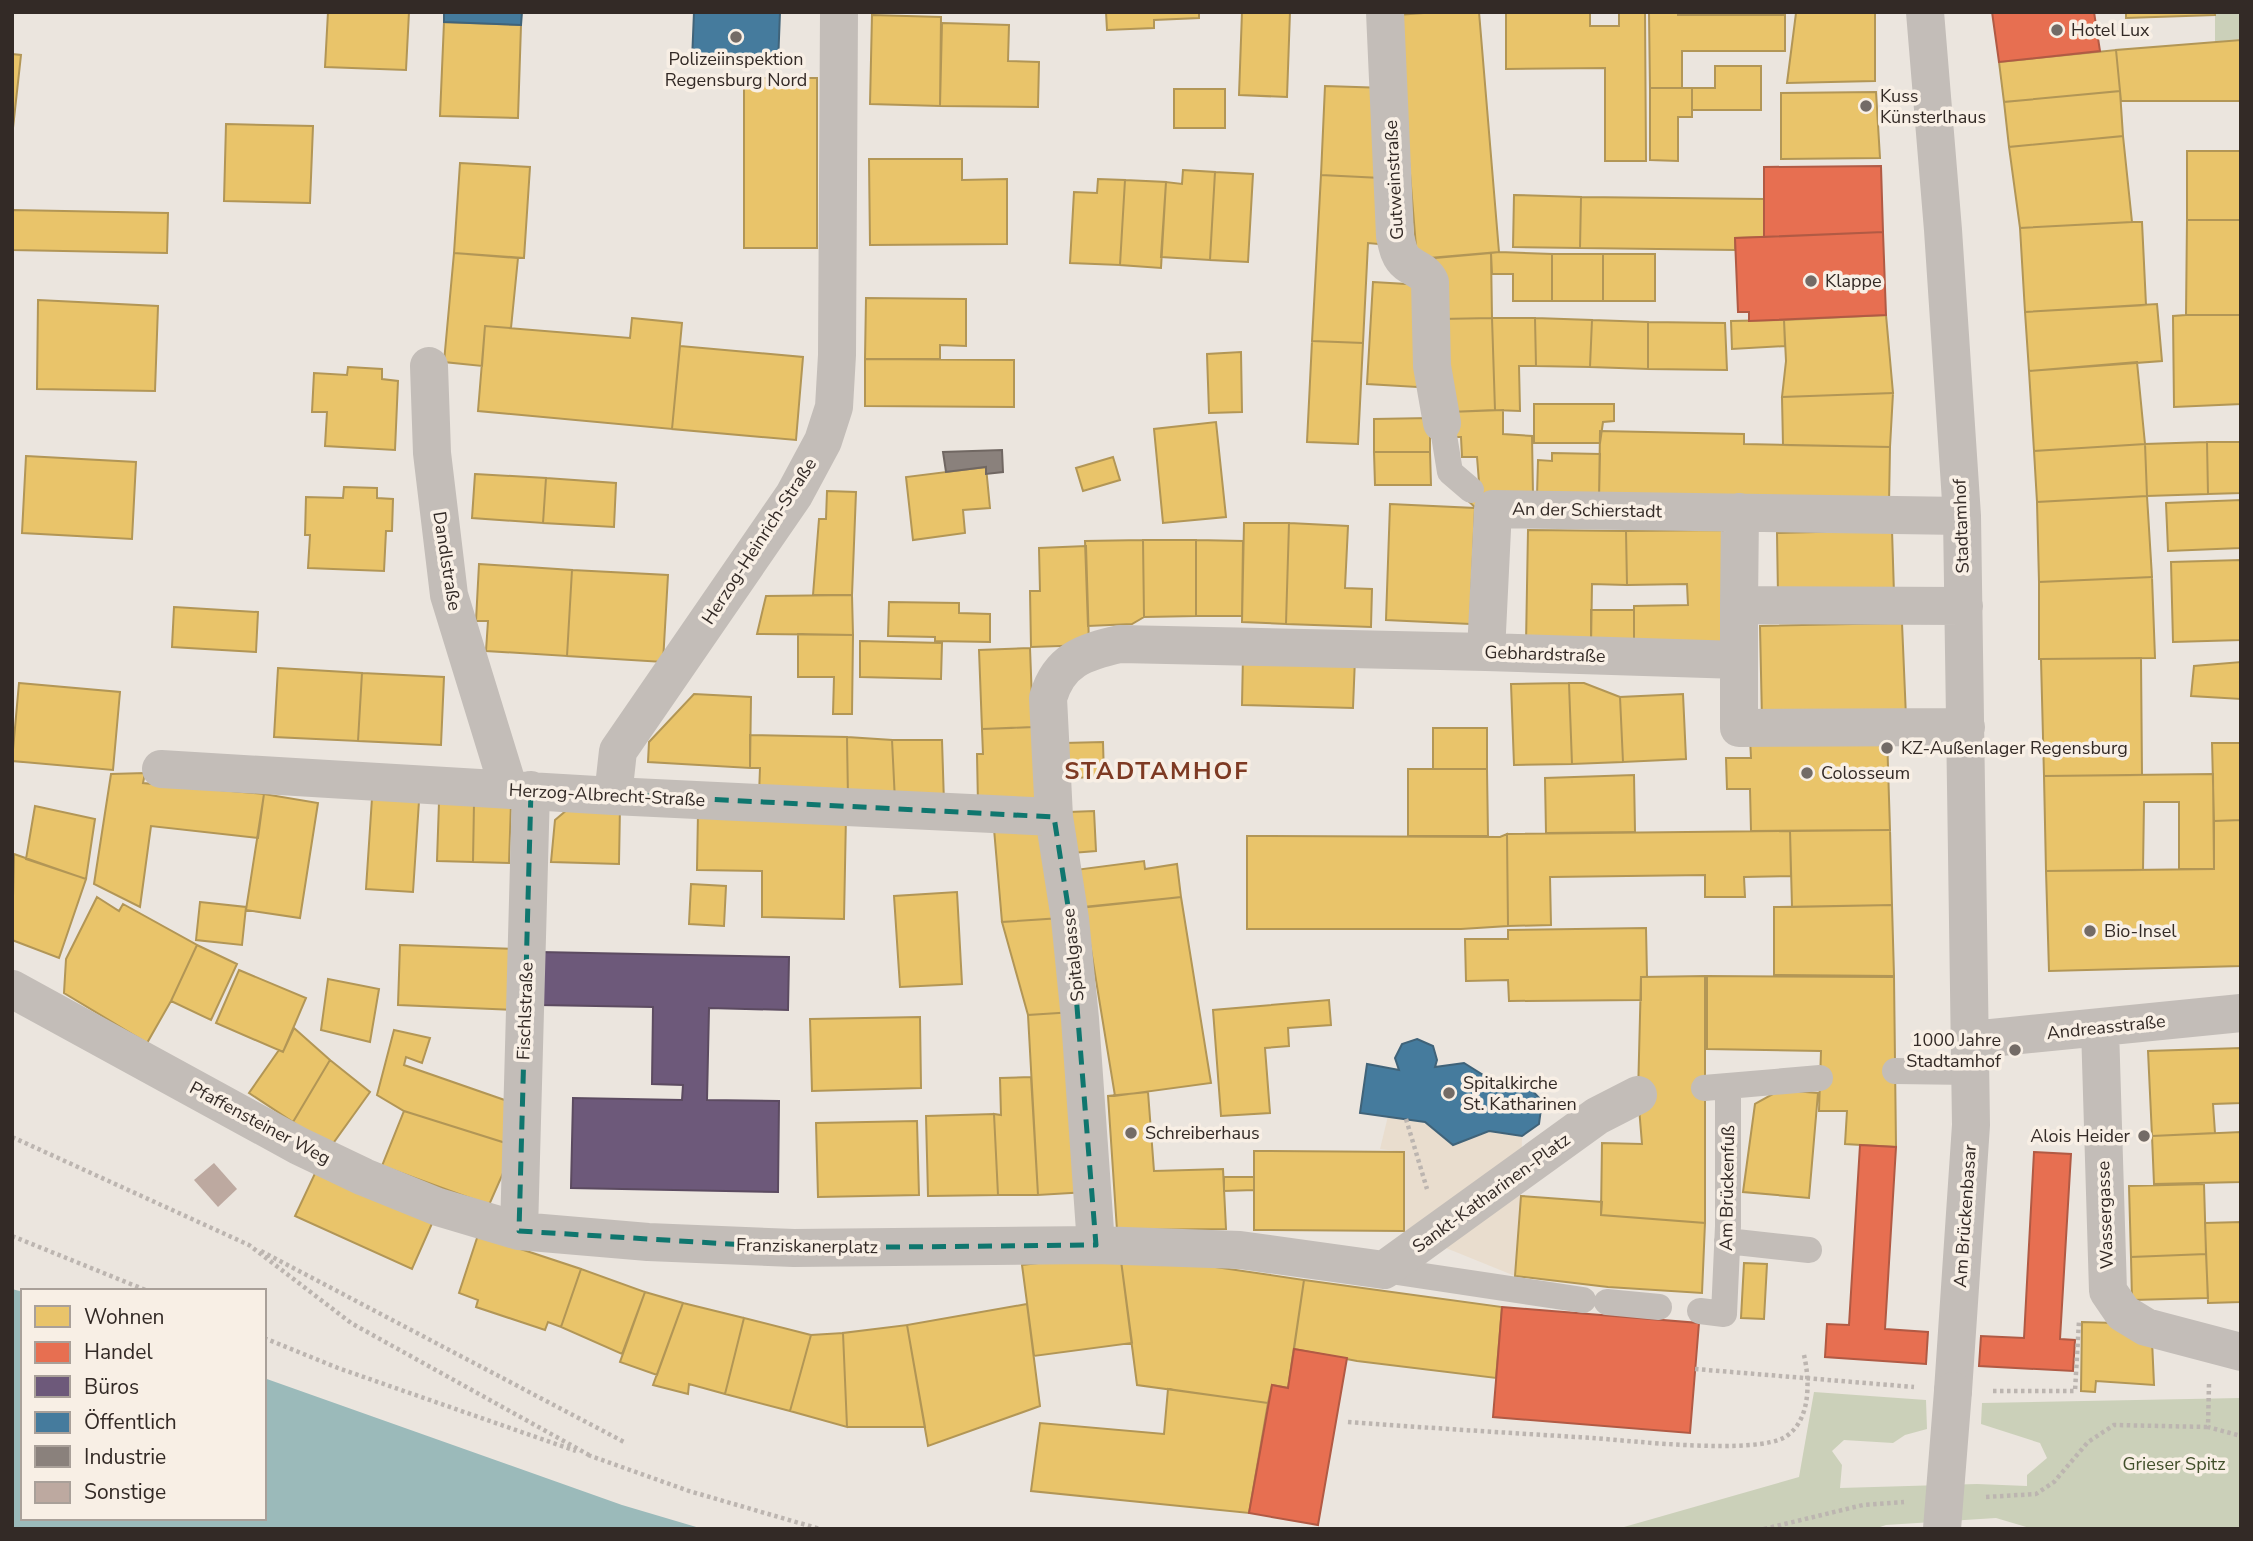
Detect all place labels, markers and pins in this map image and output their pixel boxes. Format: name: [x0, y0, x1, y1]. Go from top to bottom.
place label: Hotel Lux: [2071, 18, 2150, 42]
marker: Hotel Lux: [2049, 22, 2065, 38]
marker: Polizeiinspektion Regensburg Nord: [728, 29, 744, 45]
place label: Polizeiinspektion Regensburg Nord: [665, 47, 807, 92]
place label: Kuss Künsterlhaus: [1880, 84, 1986, 129]
marker: Kuss Künsterlhaus: [1858, 98, 1874, 114]
place label: Klappe: [1825, 269, 1882, 293]
marker: Klappe: [1803, 273, 1819, 289]
place label: KZ-Außenlager Regensburg: [1901, 736, 2128, 760]
marker: KZ-Außenlager Regensburg: [1879, 740, 1895, 756]
place label: Colosseum: [1821, 761, 1910, 785]
marker: Colosseum: [1799, 765, 1815, 781]
place label: Bio-Insel: [2104, 919, 2177, 943]
marker: Bio-Insel: [2082, 923, 2098, 939]
place label: 1000 Jahre Stadtamhof: [1906, 1028, 2002, 1073]
marker: 1000 Jahre Stadtamhof: [2007, 1042, 2023, 1058]
place label: Spitalkirche St. Katharinen: [1463, 1071, 1577, 1116]
marker: Spitalkirche St. Katharinen: [1441, 1085, 1457, 1101]
place label: Schreiberhaus: [1145, 1121, 1260, 1145]
place label: Alois Heider: [2030, 1124, 2131, 1148]
marker: Schreiberhaus: [1123, 1125, 1139, 1141]
marker: Alois Heider: [2136, 1128, 2152, 1144]

